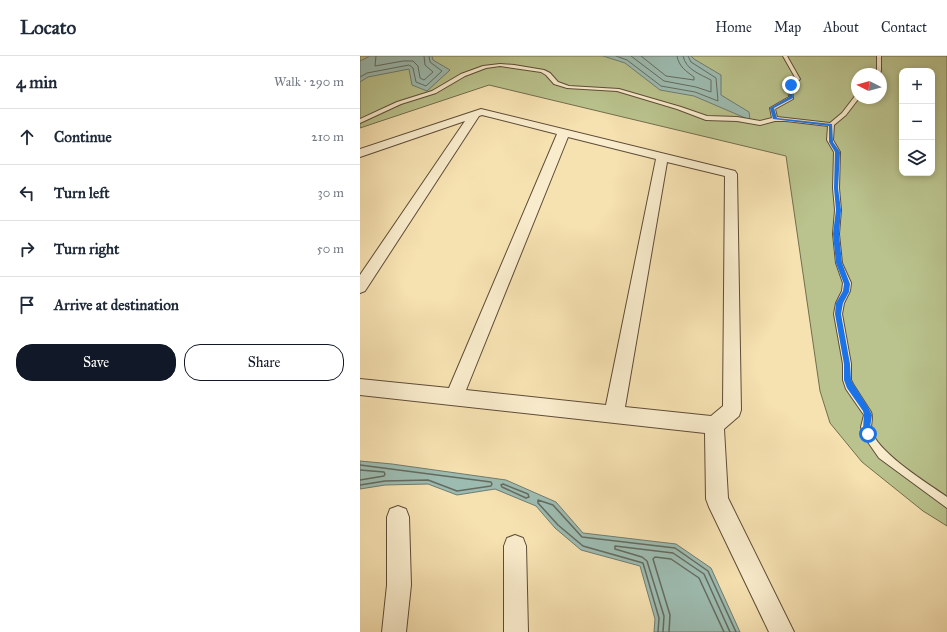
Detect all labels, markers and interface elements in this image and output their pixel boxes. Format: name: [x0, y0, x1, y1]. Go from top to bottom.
text: Locato: [20, 16, 76, 39]
text: Home: [715, 19, 752, 36]
text: Map: [774, 19, 801, 36]
text: About: [823, 19, 859, 36]
text: Contact: [881, 19, 927, 36]
north arrow: [851, 68, 887, 104]
map controls: [899, 68, 935, 176]
button: +: [899, 68, 935, 104]
text: 4 min: [16, 72, 57, 93]
text: Walk · 290 m: [274, 74, 344, 90]
route end: [782, 76, 800, 94]
button: −: [899, 104, 935, 140]
icon: ahead: [16, 126, 38, 148]
text: Continue: [54, 128, 112, 146]
text: 210 m: [311, 129, 344, 145]
button: layers: [899, 140, 935, 176]
icon: left: [16, 182, 38, 204]
text: Turn left: [54, 184, 110, 202]
text: 30 m: [318, 185, 344, 201]
icon: right: [16, 238, 38, 260]
text: Turn right: [54, 240, 119, 258]
text: 50 m: [317, 241, 344, 257]
icon: arrive: [16, 294, 38, 316]
text: Arrive at destination: [54, 296, 179, 314]
button: Save: [16, 344, 176, 381]
button: Share: [184, 344, 344, 381]
route start: [859, 425, 877, 443]

